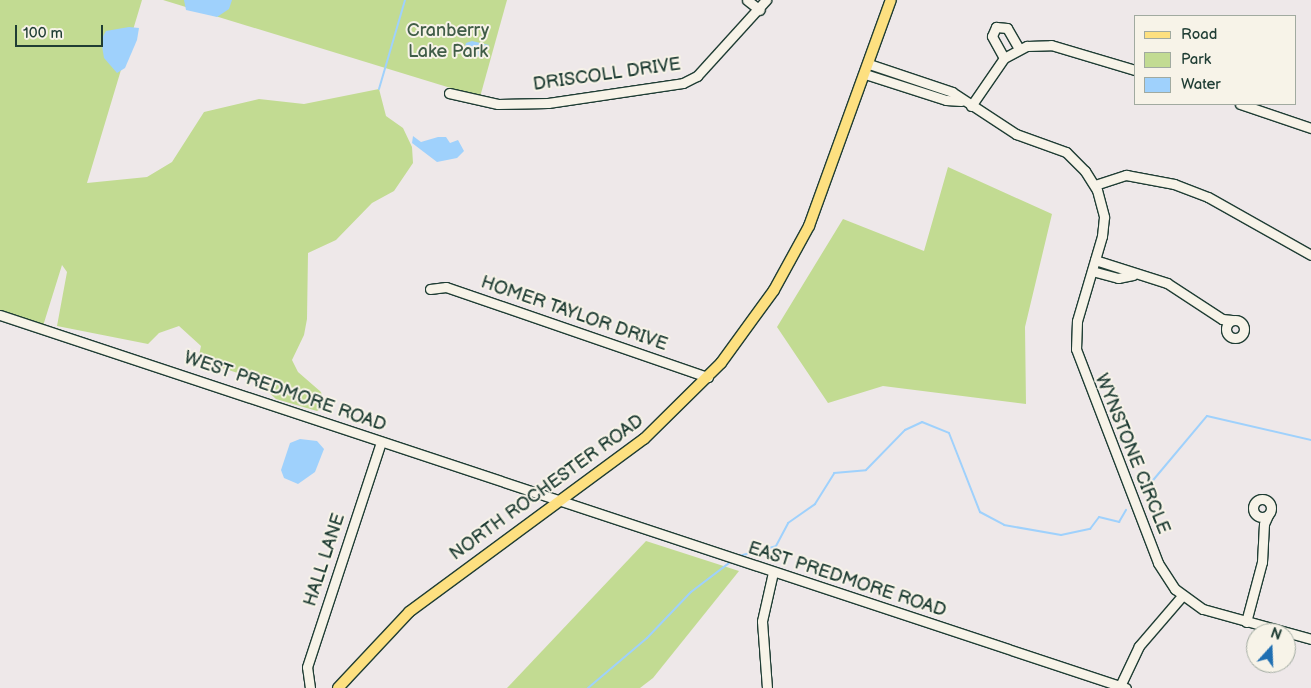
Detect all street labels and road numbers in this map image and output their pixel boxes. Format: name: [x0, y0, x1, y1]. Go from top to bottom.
street label: DRISCOLL DRIVE: [532, 54, 682, 96]
street label: HOMER TAYLOR DRIVE: [478, 272, 670, 356]
street label: WEST PREDMORE ROAD: [181, 347, 389, 437]
street label: WYNSTONE CIRCLE: [1090, 371, 1174, 537]
street label: NORTH ROCHESTER ROAD: [446, 410, 648, 566]
street label: HALL LANE: [300, 511, 350, 609]
street label: EAST PREDMORE ROAD: [745, 538, 949, 622]

